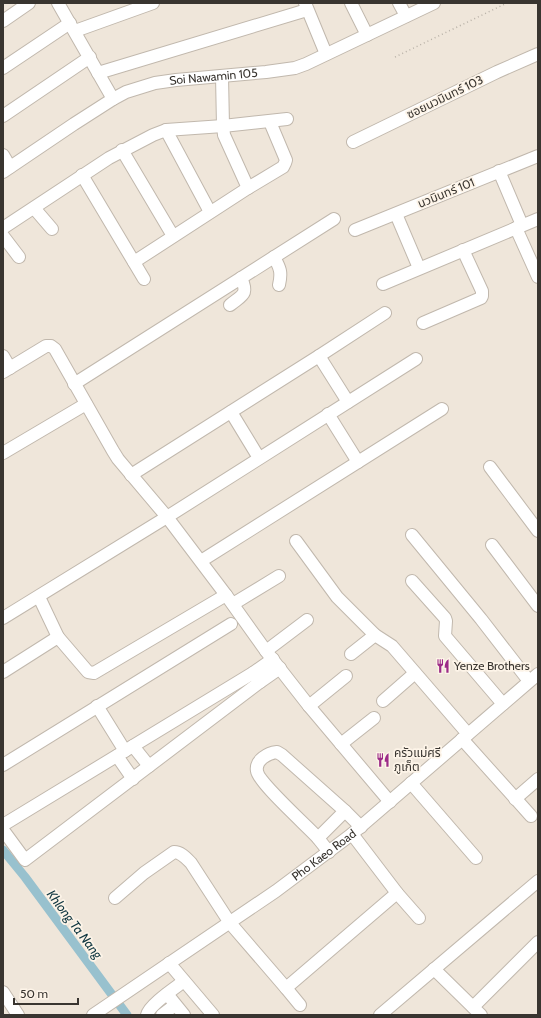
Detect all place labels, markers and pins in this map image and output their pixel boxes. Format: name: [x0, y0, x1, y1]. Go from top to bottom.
restaurant icon: Yenze Brothers: [435, 658, 451, 674]
place label: Yenze Brothers: [453, 658, 530, 673]
place label: ครัวแม่ศรี ภูเก็ต: [394, 745, 441, 774]
restaurant icon: ครัวแม่ศรี ภูเก็ต: [375, 752, 391, 768]

